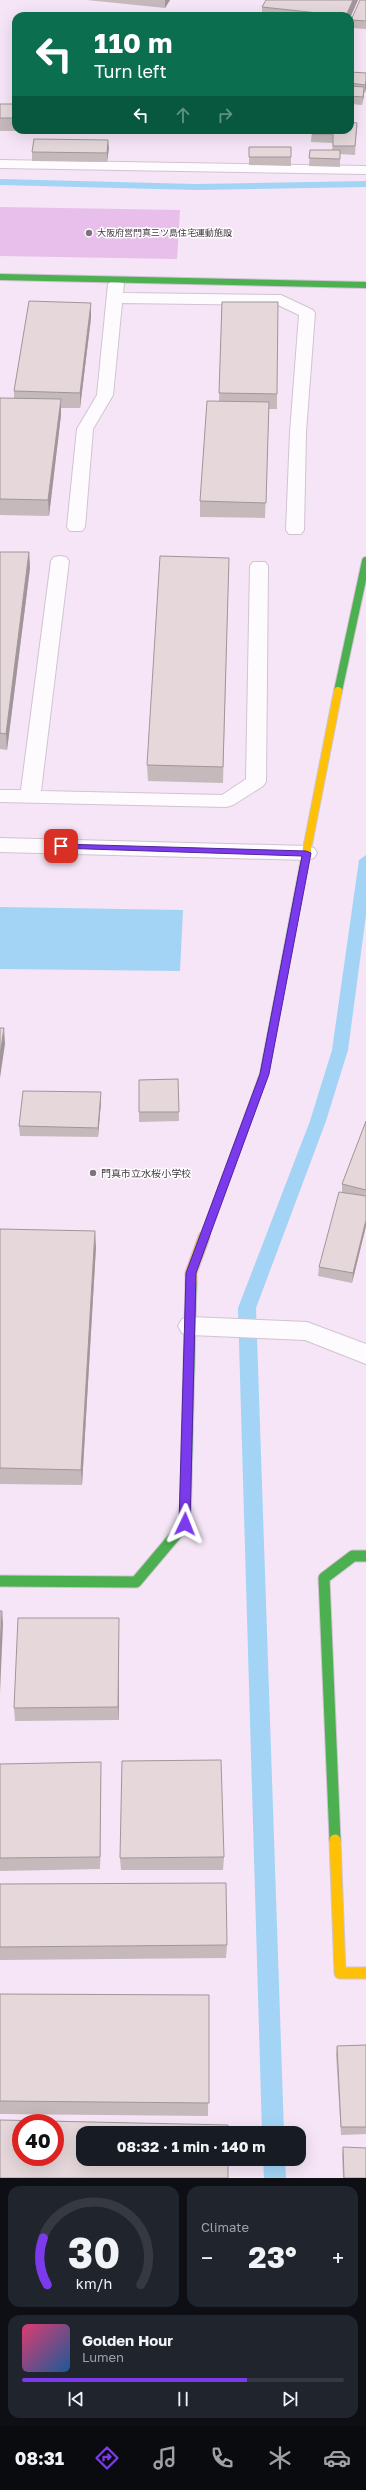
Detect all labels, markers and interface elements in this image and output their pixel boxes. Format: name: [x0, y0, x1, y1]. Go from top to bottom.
text: 110 m: [94, 26, 173, 59]
icon: left: [28, 28, 80, 80]
text: Turn left: [94, 60, 167, 82]
icon: left: [130, 104, 152, 126]
icon: ahead: [172, 104, 194, 126]
icon: right: [214, 104, 236, 126]
place label: 大阪府営門真三ツ島住宅運動施設: [97, 227, 232, 238]
marker: 大阪府営門真三ツ島住宅運動施設: [84, 228, 94, 238]
pin: [44, 829, 78, 863]
icon: arrive: [50, 835, 72, 857]
place label: 門真市立水桜小学校: [101, 1167, 191, 1179]
marker: 門真市立水桜小学校: [88, 1168, 98, 1178]
position arrow: [164, 1503, 206, 1545]
speed limit sign: 40: [12, 2114, 64, 2166]
text: 08:32 · 1 min · 140 m: [117, 2137, 265, 2155]
text: Climate: [201, 2219, 249, 2235]
text: 30: [67, 2226, 120, 2276]
text: 23°: [248, 2239, 297, 2275]
text: −: [201, 2244, 213, 2271]
text: +: [332, 2244, 344, 2271]
text: km/h: [75, 2274, 112, 2291]
text: Golden Hour: [82, 2331, 173, 2349]
text: Lumen: [82, 2349, 124, 2365]
icon: previous: [65, 2388, 87, 2410]
icon: pause: [172, 2388, 194, 2410]
icon: next: [279, 2388, 301, 2410]
icon: directions: [93, 2444, 121, 2472]
icon: music: [151, 2444, 179, 2472]
icon: phone: [208, 2444, 236, 2472]
icon: climate: [266, 2444, 294, 2472]
icon: car: [323, 2444, 351, 2472]
text: 08:31: [15, 2447, 64, 2469]

